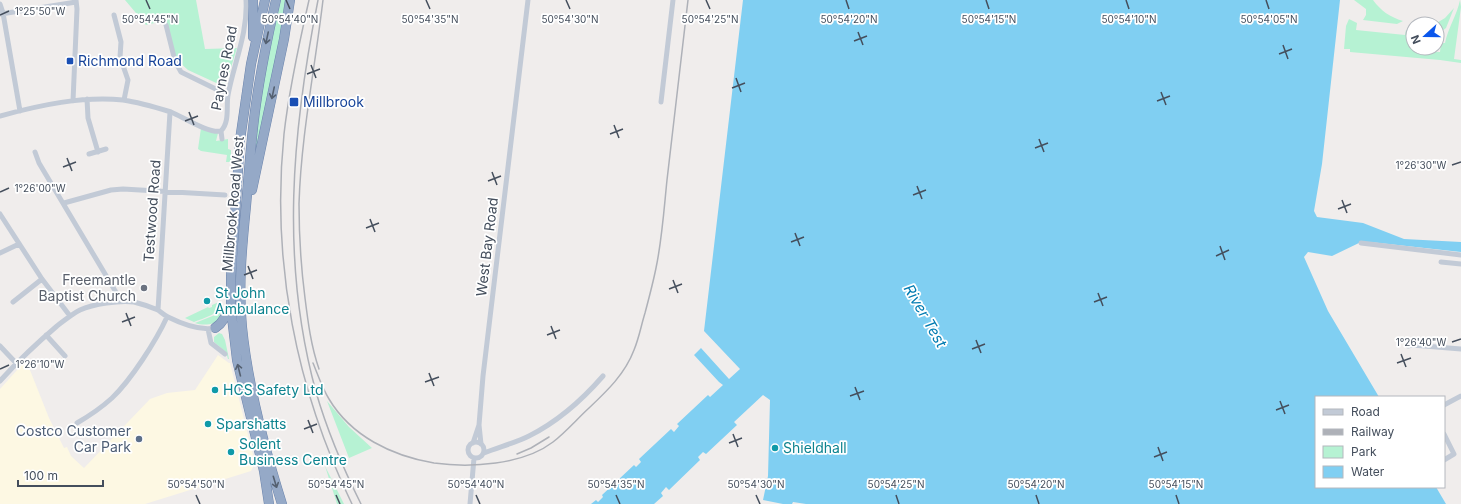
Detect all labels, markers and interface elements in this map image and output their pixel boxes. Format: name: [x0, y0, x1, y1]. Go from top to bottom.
text: 1°25'50"W: [15, 5, 65, 17]
text: 50°54'45"N: [122, 13, 178, 25]
text: 50°54'40"N: [262, 13, 318, 25]
text: 50°54'35"N: [402, 13, 458, 25]
text: 50°54'30"N: [541, 13, 599, 25]
text: 50°54'25"N: [682, 13, 738, 25]
text: 50°54'20"N: [820, 13, 878, 25]
text: 50°54'15"N: [962, 13, 1016, 25]
text: 50°54'10"N: [1101, 13, 1157, 25]
text: 50°54'05"N: [1240, 13, 1298, 25]
north arrow: [1405, 16, 1445, 56]
street label: Paynes Road: [207, 24, 240, 112]
one-way arrow: [263, 31, 271, 44]
text: N: [1408, 33, 1424, 46]
place label: Richmond Road: [78, 52, 182, 69]
marker: Richmond Road: [65, 56, 75, 66]
one-way arrow: [268, 86, 276, 99]
place label: Millbrook: [303, 93, 364, 110]
marker: Millbrook: [288, 96, 300, 108]
street label: Millbrook Road West: [218, 135, 247, 272]
street label: Testwood Road: [139, 159, 164, 263]
text: 1°26'30"W: [1396, 159, 1447, 171]
text: 1°26'00"W: [14, 182, 66, 194]
street label: West Bay Road: [472, 197, 501, 297]
place label: Freemantle Baptist Church: [38, 271, 136, 304]
water label: River Test: [900, 281, 952, 352]
marker: Freemantle Baptist Church: [139, 283, 149, 293]
place label: St John Ambulance: [215, 284, 289, 317]
marker: St John Ambulance: [202, 296, 212, 306]
text: 1°26'40"W: [1396, 336, 1446, 348]
text: 1°26'10"W: [16, 358, 65, 370]
one-way arrow: [235, 364, 242, 377]
place label: HCS Safety Ltd: [223, 381, 324, 398]
marker: HCS Safety Ltd: [210, 385, 220, 395]
legend: [1315, 396, 1445, 488]
text: Road: [1351, 404, 1380, 419]
place label: Sparshatts: [216, 415, 286, 432]
marker: Sparshatts: [203, 419, 213, 429]
place label: Costco Customer Car Park: [16, 422, 131, 455]
text: Railway: [1351, 424, 1395, 439]
marker: Costco Customer Car Park: [134, 434, 144, 444]
place label: Solent Business Centre: [239, 435, 347, 468]
place label: Shieldhall: [783, 439, 847, 456]
marker: Shieldhall: [770, 443, 780, 453]
text: Park: [1351, 444, 1377, 459]
marker: Solent Business Centre: [226, 447, 236, 457]
scale bar: [18, 462, 103, 488]
text: Water: [1351, 464, 1385, 479]
text: 100 m: [24, 468, 58, 483]
one-way arrow: [272, 475, 279, 488]
text: 50°54'50"N: [167, 478, 225, 490]
text: 50°54'45"N: [308, 478, 364, 490]
text: 50°54'40"N: [448, 478, 504, 490]
text: 50°54'35"N: [588, 478, 644, 490]
text: 50°54'30"N: [727, 478, 785, 490]
text: 50°54'25"N: [868, 478, 924, 490]
text: 50°54'20"N: [1007, 478, 1065, 490]
text: 50°54'15"N: [1149, 478, 1203, 490]

